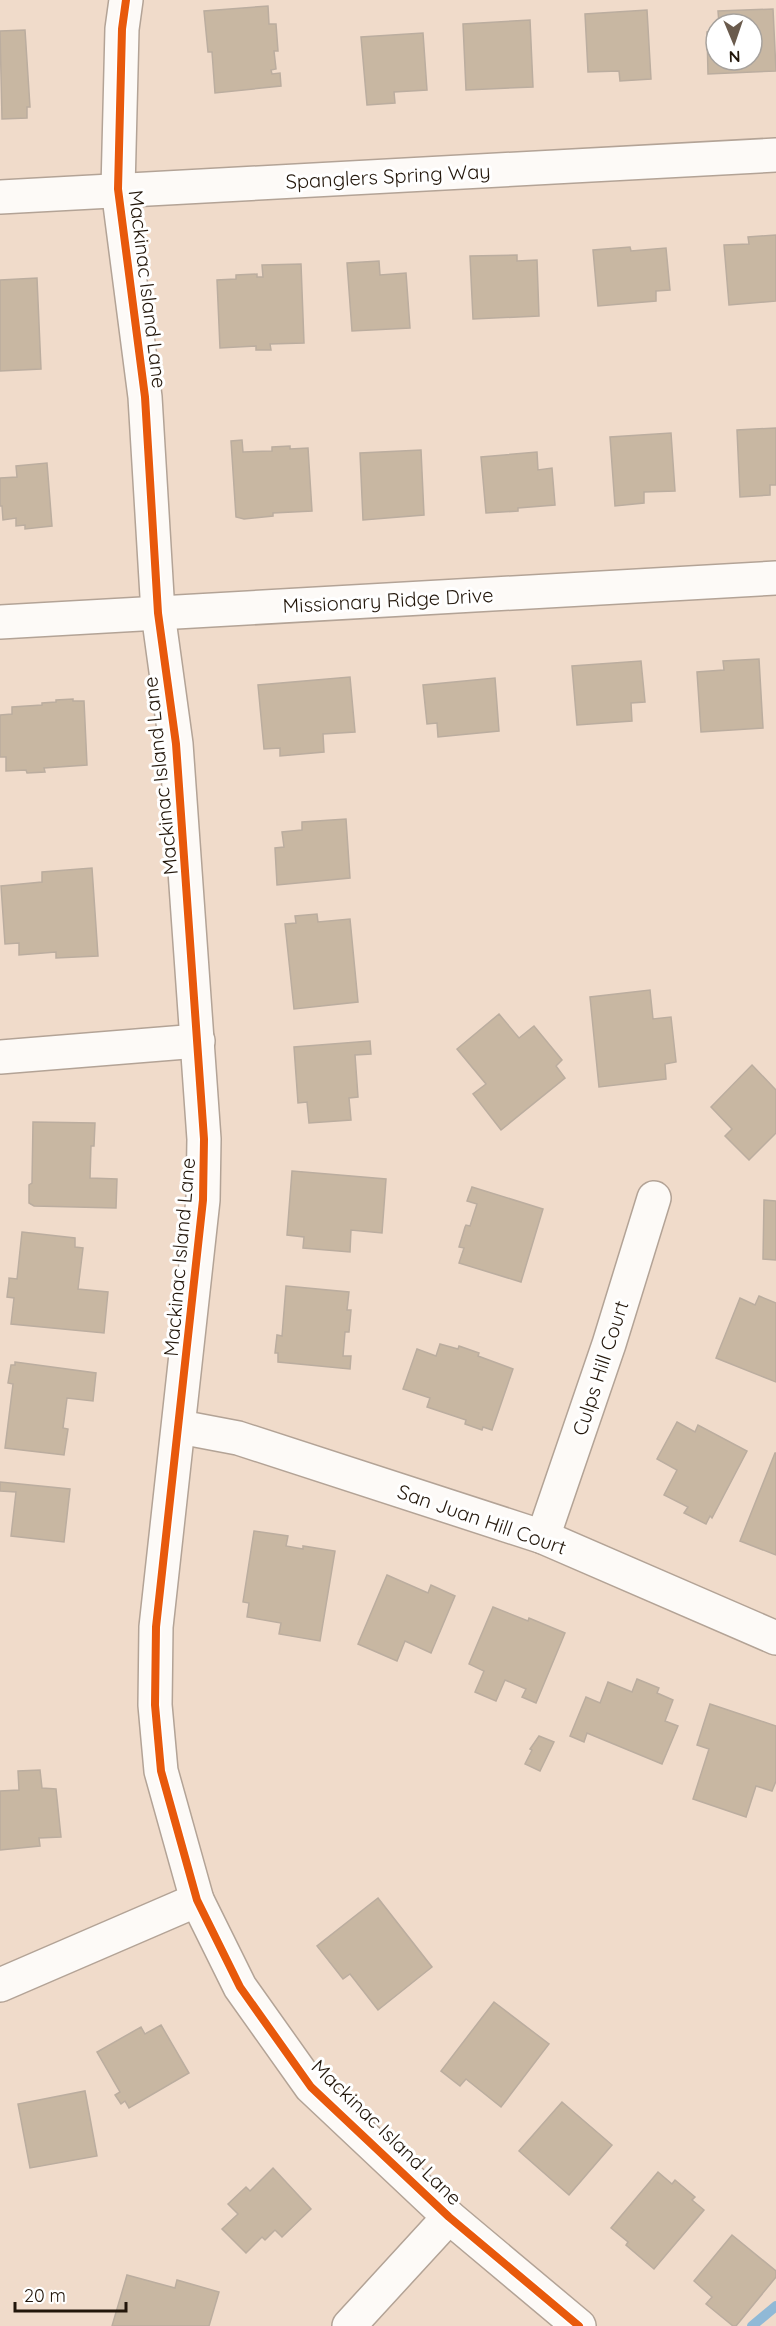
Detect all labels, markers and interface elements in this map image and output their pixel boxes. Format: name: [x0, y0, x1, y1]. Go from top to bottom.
north arrow: [704, 12, 764, 72]
text: N: [728, 47, 741, 67]
street label: Spanglers Spring Way: [285, 158, 491, 194]
street label: Mackinac Island Lane: [123, 189, 173, 389]
street label: Missionary Ridge Drive: [282, 582, 494, 618]
street label: Mackinac Island Lane: [137, 676, 183, 876]
street label: Mackinac Island Lane: [158, 1157, 200, 1357]
street label: Culps Hill Court: [566, 1297, 634, 1439]
street label: San Juan Hill Court: [394, 1478, 570, 1560]
street label: Mackinac Island Lane: [307, 2054, 467, 2210]
scale bar: [15, 2275, 126, 2313]
text: 20 m: [24, 2284, 66, 2307]

